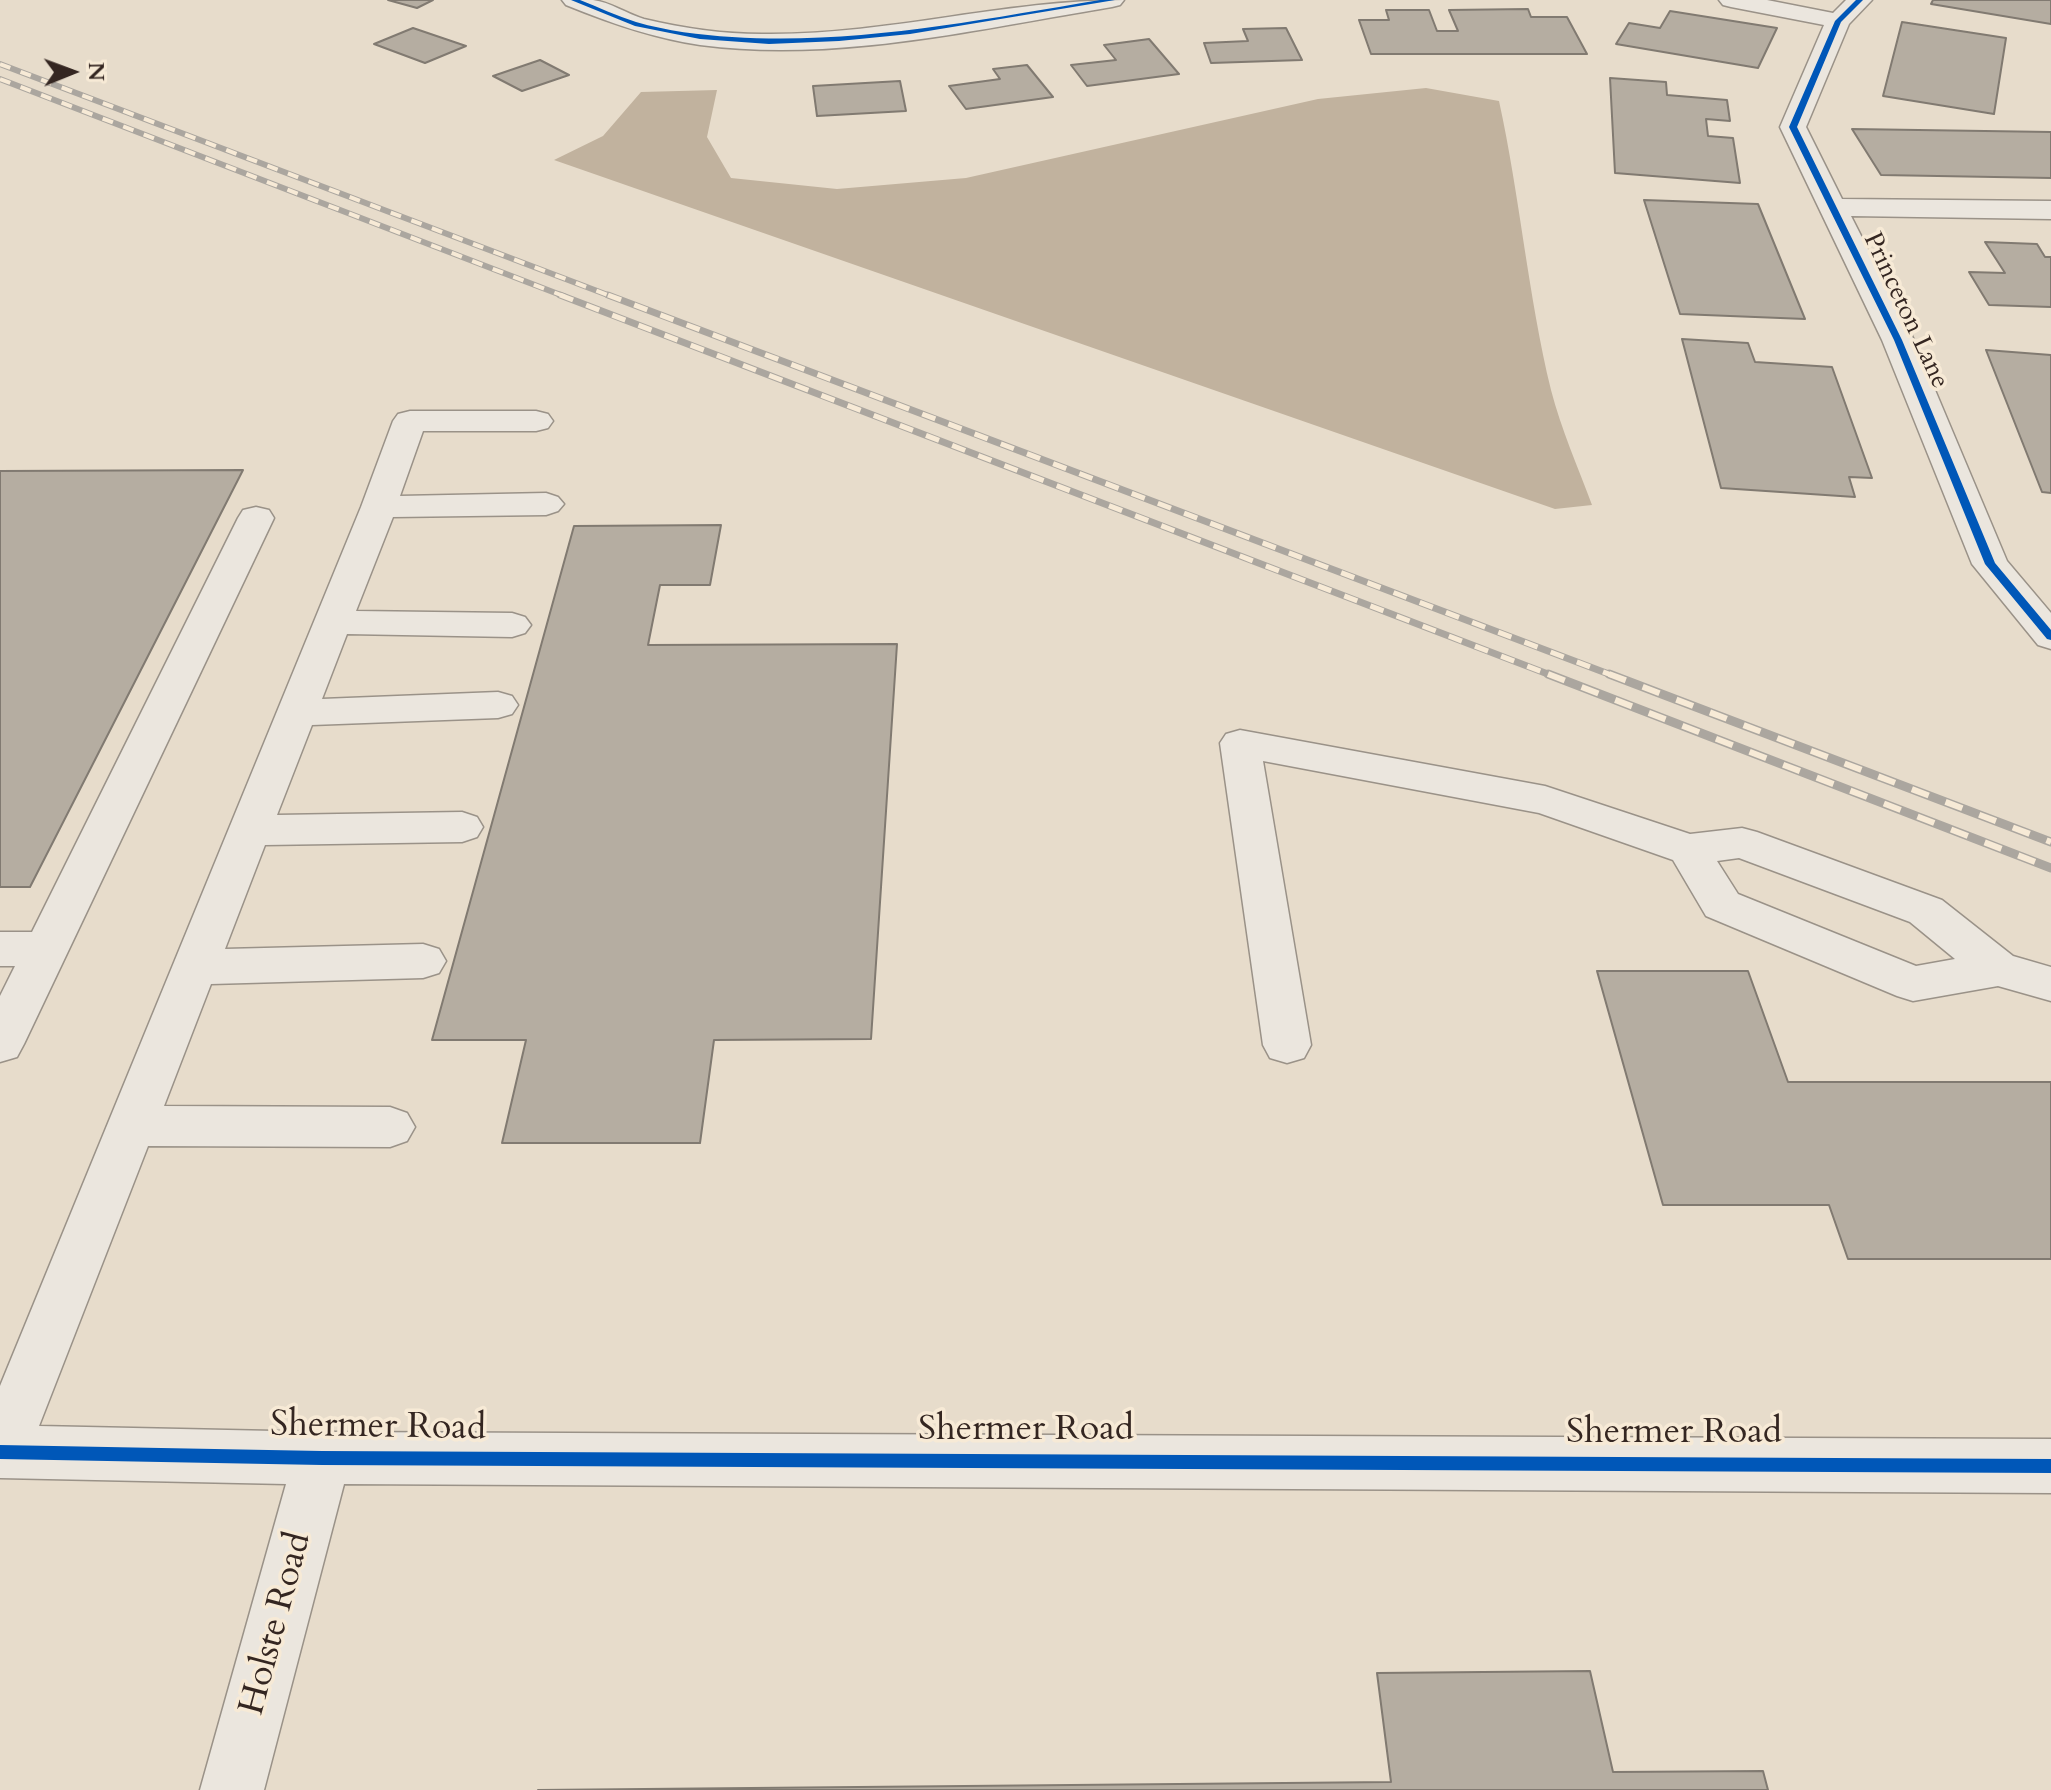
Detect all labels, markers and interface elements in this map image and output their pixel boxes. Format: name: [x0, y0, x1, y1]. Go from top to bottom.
north arrow: [32, 32, 112, 112]
text: N: [81, 62, 111, 81]
street label: Princeton Lane: [1855, 228, 1955, 394]
street label: Shermer Road: [270, 1405, 486, 1451]
street label: Shermer Road: [918, 1409, 1134, 1453]
street label: Shermer Road: [1566, 1412, 1782, 1456]
street label: Holste Road: [232, 1528, 322, 1720]

